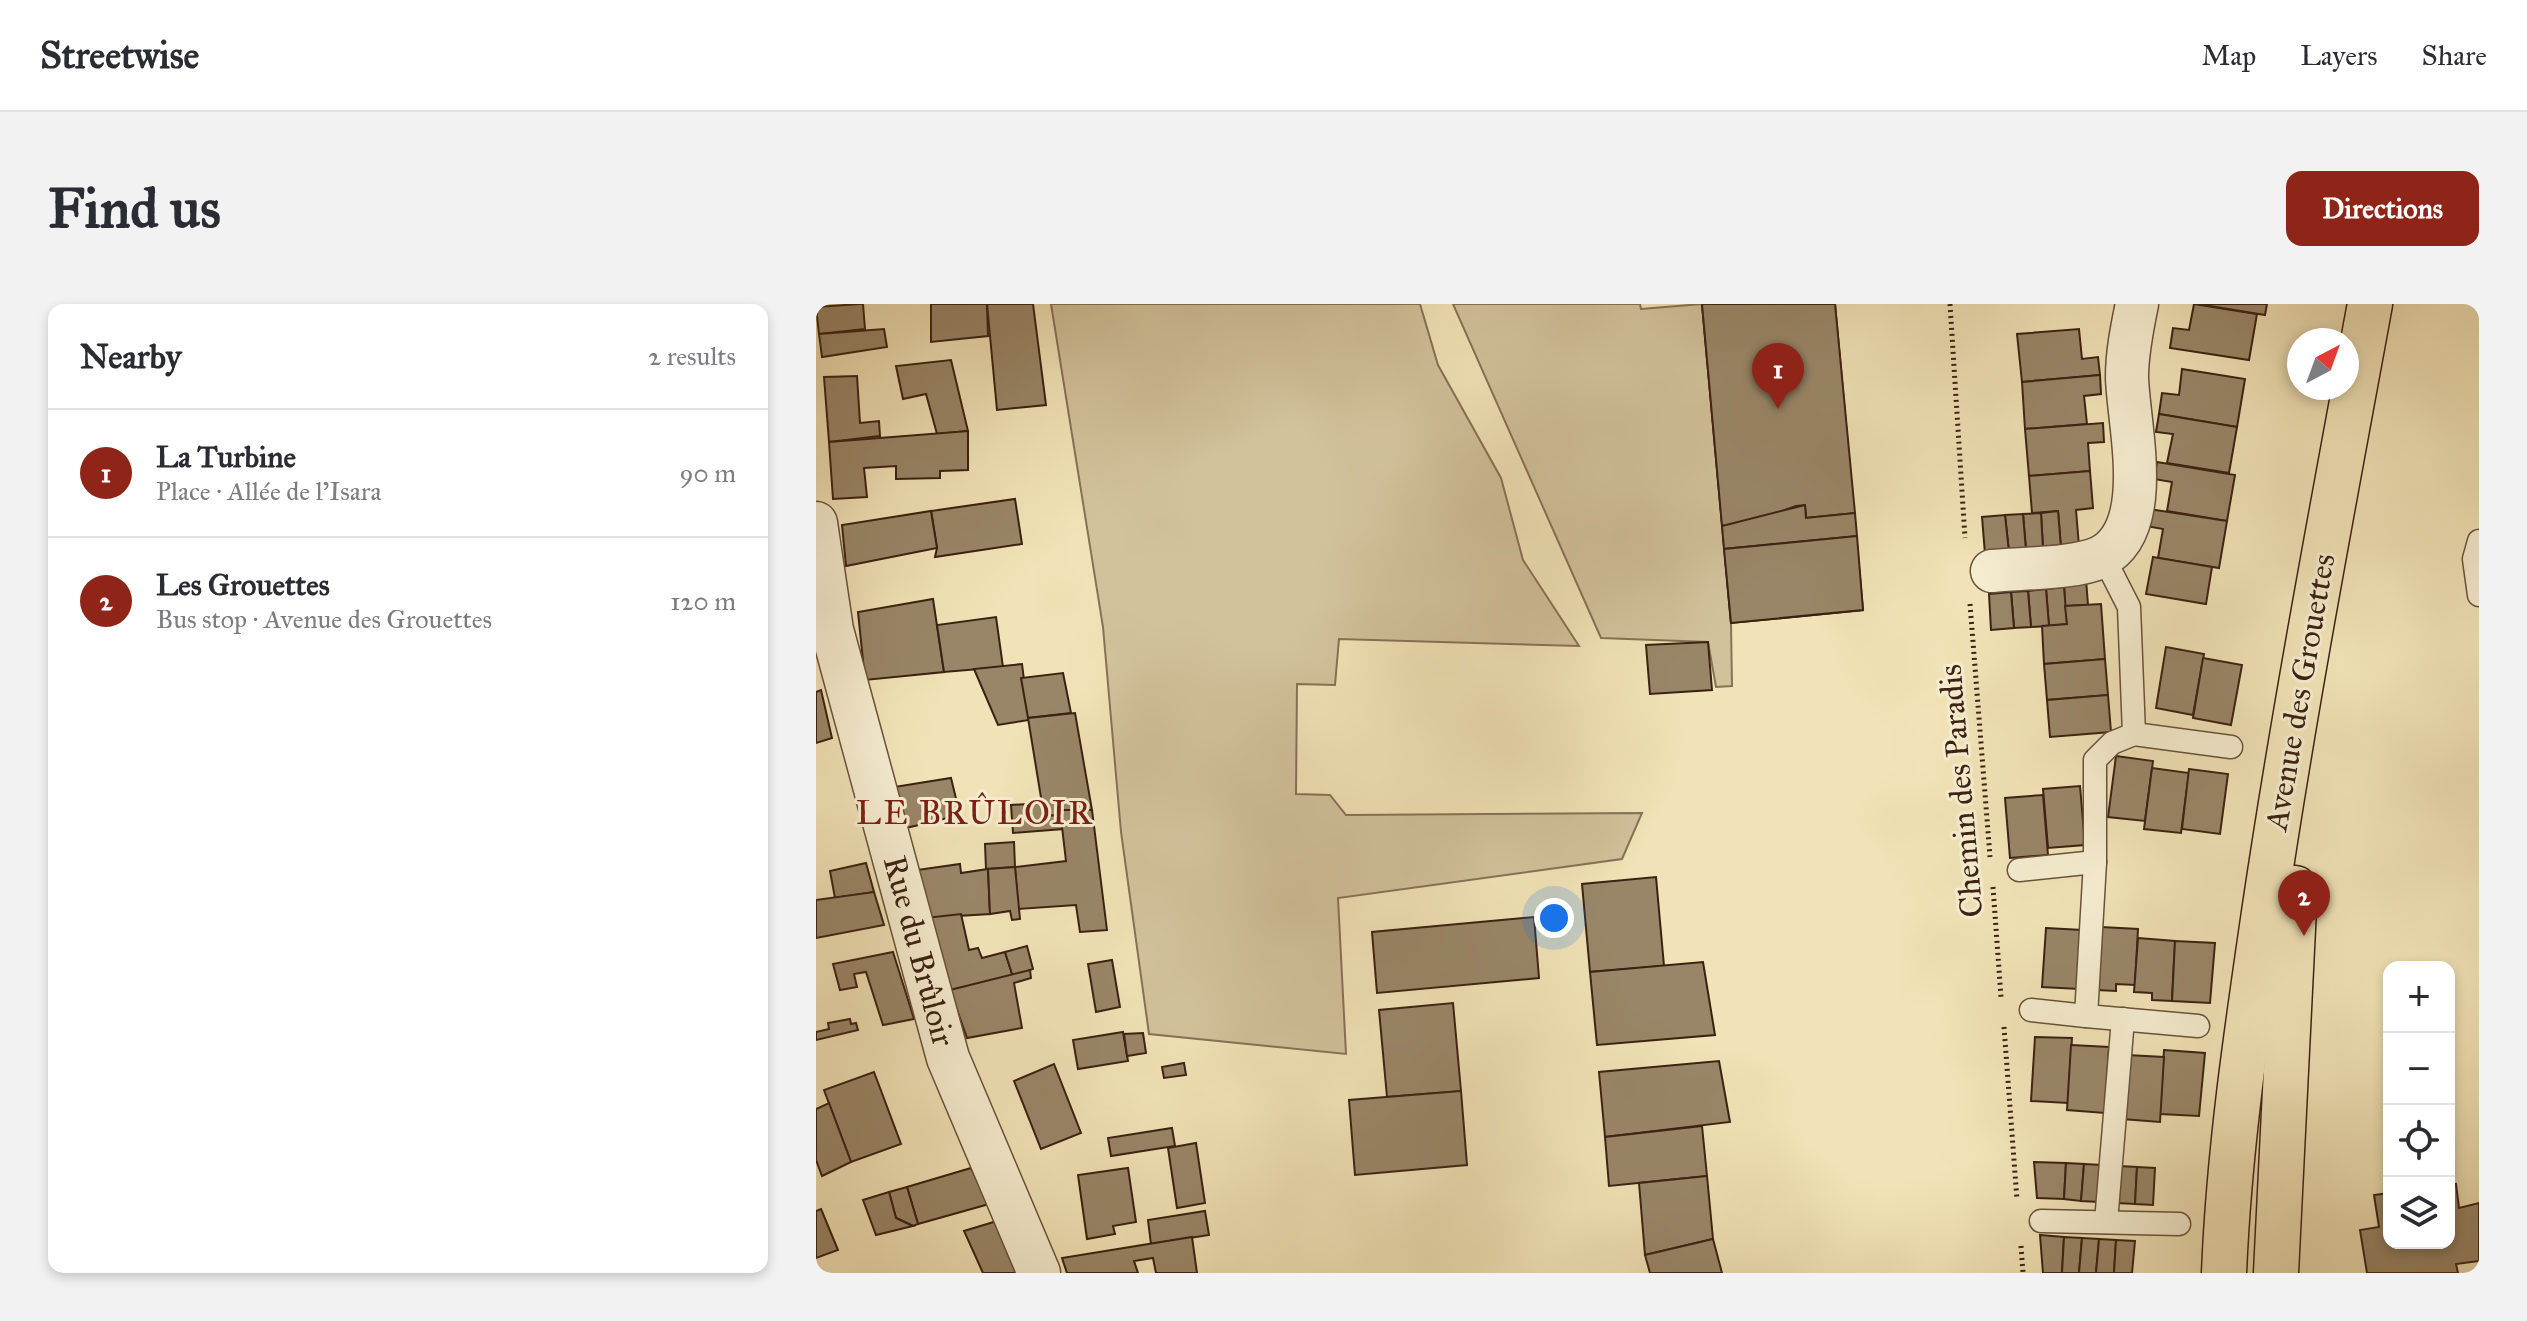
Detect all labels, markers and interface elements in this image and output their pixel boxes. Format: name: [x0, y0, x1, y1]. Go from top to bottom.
text: Streetwise: [40, 32, 199, 78]
text: Map: [2201, 38, 2256, 73]
text: Layers: [2300, 38, 2378, 73]
text: Share: [2422, 38, 2487, 73]
button: Directions: [2286, 171, 2479, 246]
text: Find us: [48, 174, 221, 242]
north arrow: [2287, 328, 2359, 400]
text: Nearby: [80, 336, 182, 377]
text: 2 results: [648, 340, 736, 372]
pin: 1: [1752, 343, 1804, 409]
text: La Turbine: [156, 439, 296, 475]
text: 1: [101, 457, 111, 489]
text: 90 m: [679, 457, 736, 489]
text: Place · Allée de l'Isara: [156, 475, 381, 507]
street label: Avenue des Grouettes: [2256, 550, 2344, 835]
text: Les Grouettes: [156, 567, 330, 603]
text: 2: [100, 585, 112, 617]
text: 120 m: [670, 585, 736, 617]
text: Bus stop · Avenue des Grouettes: [156, 603, 492, 635]
street label: Chemin des Paradis: [1931, 663, 1991, 919]
district label: LE BRÛLOIR: [856, 792, 1094, 833]
street label: Rue du Brûloir: [875, 852, 963, 1050]
pin: 2: [2278, 870, 2330, 936]
your location: [1534, 898, 1574, 938]
map controls: [2383, 961, 2455, 1249]
button: +: [2383, 961, 2455, 1033]
button: −: [2383, 1033, 2455, 1105]
button: locate: [2383, 1105, 2455, 1177]
button: layers: [2383, 1177, 2455, 1249]

